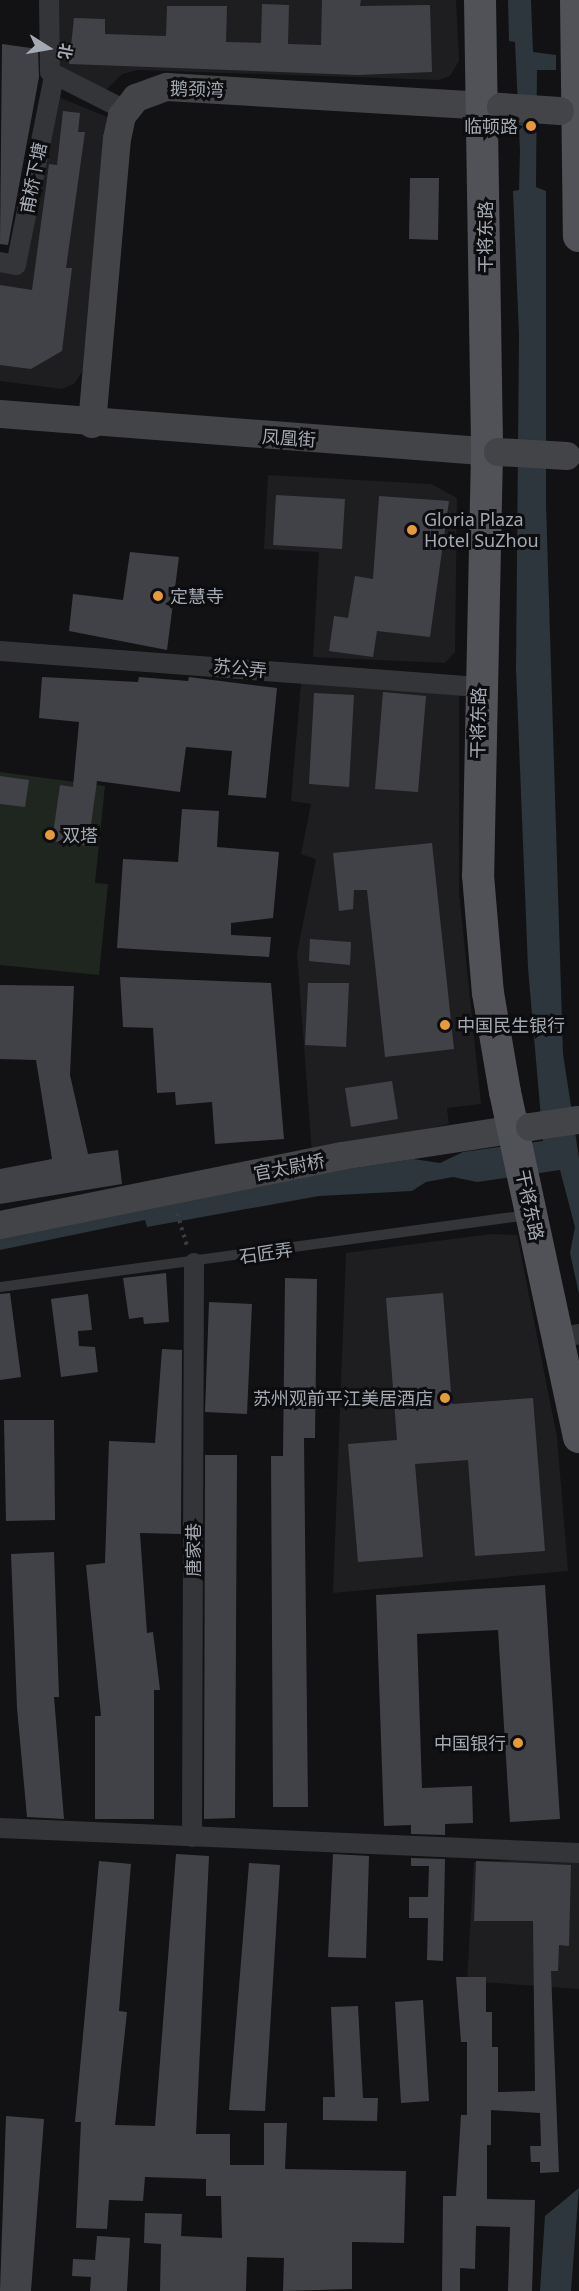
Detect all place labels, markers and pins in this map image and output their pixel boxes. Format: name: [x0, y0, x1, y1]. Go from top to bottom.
place label: 临顿路: [464, 115, 518, 137]
marker: 临顿路: [522, 117, 540, 135]
place label: Gloria Plaza Hotel SuZhou: [424, 509, 539, 552]
marker: Gloria Plaza Hotel SuZhou: [405, 523, 419, 537]
place label: 定慧寺: [170, 585, 224, 607]
marker: 定慧寺: [151, 589, 165, 603]
place label: 双塔: [62, 824, 98, 846]
marker: 双塔: [43, 828, 57, 842]
place label: 中国民生银行: [457, 1014, 565, 1036]
marker: 中国民生银行: [438, 1018, 452, 1032]
place label: 苏州观前平江美居酒店: [253, 1387, 433, 1409]
marker: 苏州观前平江美居酒店: [438, 1391, 452, 1405]
place label: 中国银行: [434, 1732, 506, 1754]
marker: 中国银行: [511, 1736, 525, 1750]

